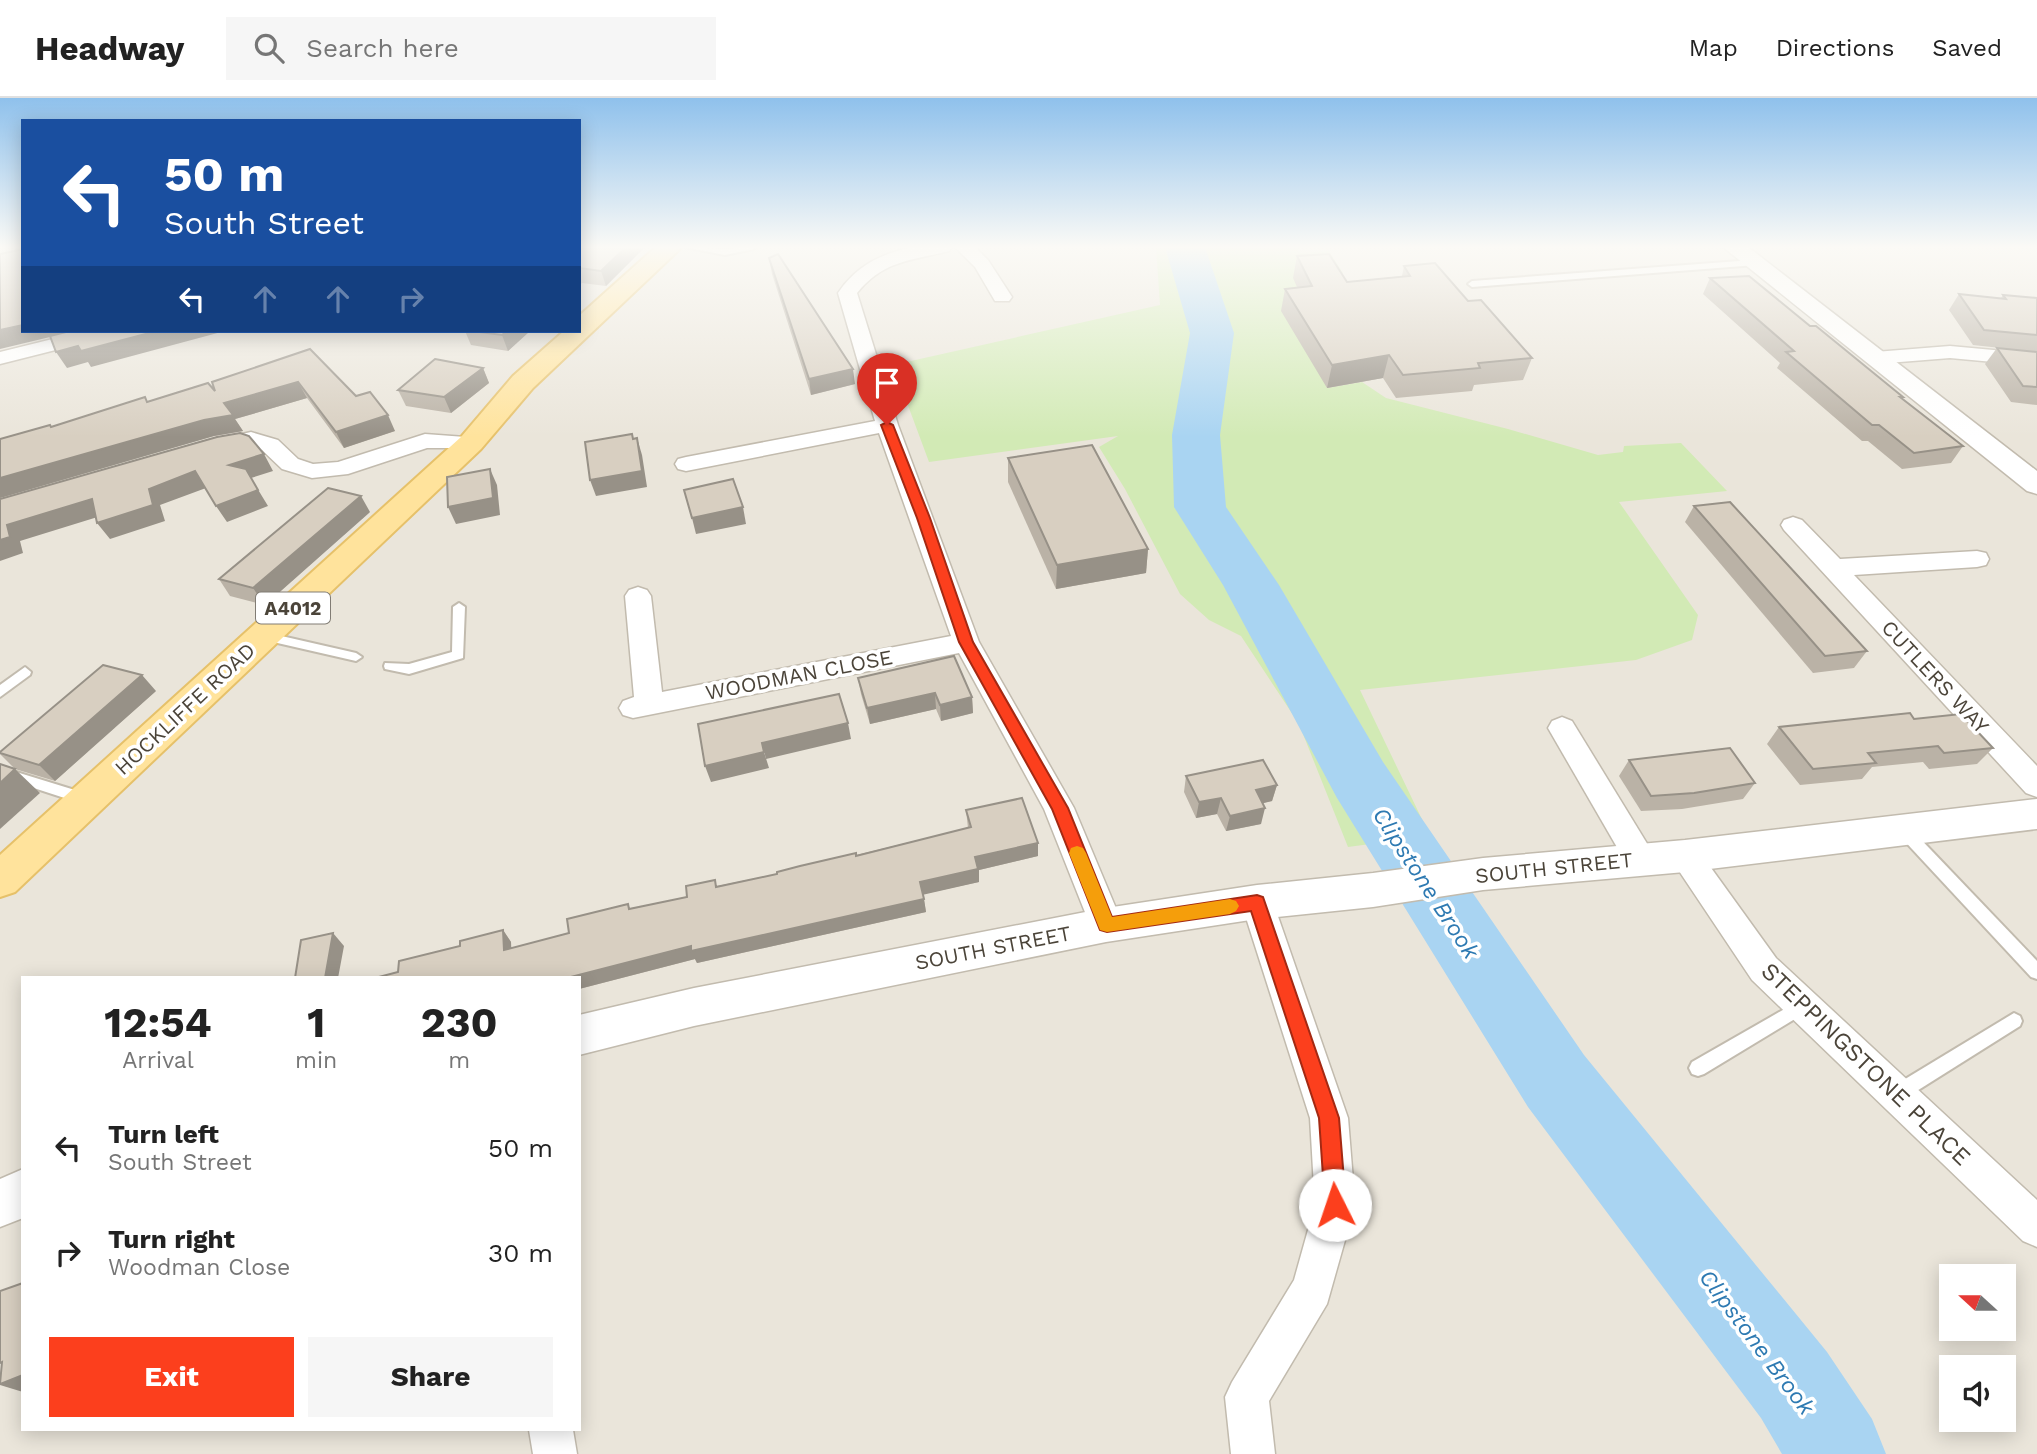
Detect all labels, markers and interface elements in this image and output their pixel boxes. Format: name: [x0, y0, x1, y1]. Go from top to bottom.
search box: [226, 17, 716, 80]
text: Headway: [35, 29, 184, 68]
icon: search: [250, 29, 288, 67]
text: Search here: [306, 33, 459, 63]
text: Map: [1689, 34, 1738, 62]
text: Directions: [1776, 34, 1894, 62]
text: Saved: [1932, 34, 2002, 62]
text: 50 m: [164, 145, 284, 203]
icon: left: [49, 147, 140, 238]
text: South Street: [164, 204, 364, 242]
icon: left: [173, 280, 211, 318]
icon: ahead: [246, 280, 284, 318]
icon: ahead: [319, 280, 357, 318]
icon: right: [392, 280, 430, 318]
pin: [857, 353, 917, 425]
icon: arrive: [868, 364, 906, 402]
road number: A4012: [256, 593, 330, 624]
street label: CUTLERS WAY: [1876, 615, 1994, 739]
street label: HOCKLIFFE ROAD: [109, 637, 260, 780]
street label: WOODMAN CLOSE: [703, 644, 895, 705]
water label: Clipstone Brook: [1367, 803, 1485, 965]
street label: SOUTH STREET: [1474, 847, 1634, 888]
street label: SOUTH STREET: [913, 920, 1073, 975]
street label: STEPPINGSTONE PLACE: [1756, 957, 1976, 1171]
text: 12:54: [104, 998, 212, 1047]
text: 1: [307, 998, 325, 1047]
text: 230: [421, 998, 498, 1047]
text: Arrival: [122, 1047, 194, 1074]
text: min: [295, 1047, 337, 1074]
text: m: [448, 1047, 470, 1074]
text: Turn left: [108, 1119, 219, 1149]
icon: left: [49, 1129, 87, 1167]
text: 50 m: [488, 1133, 553, 1163]
text: South Street: [108, 1149, 252, 1176]
position arrow: [1298, 1168, 1372, 1242]
text: Turn right: [108, 1224, 235, 1254]
icon: right: [49, 1234, 87, 1272]
text: 30 m: [488, 1238, 553, 1268]
text: Woodman Close: [108, 1254, 290, 1281]
water label: Clipstone Brook: [1693, 1264, 1821, 1421]
north arrow: [1939, 1264, 2016, 1340]
map controls: [1939, 1264, 2016, 1432]
button: Exit: [49, 1337, 294, 1417]
button: Share: [308, 1337, 553, 1417]
button: sound: [1939, 1355, 2016, 1432]

